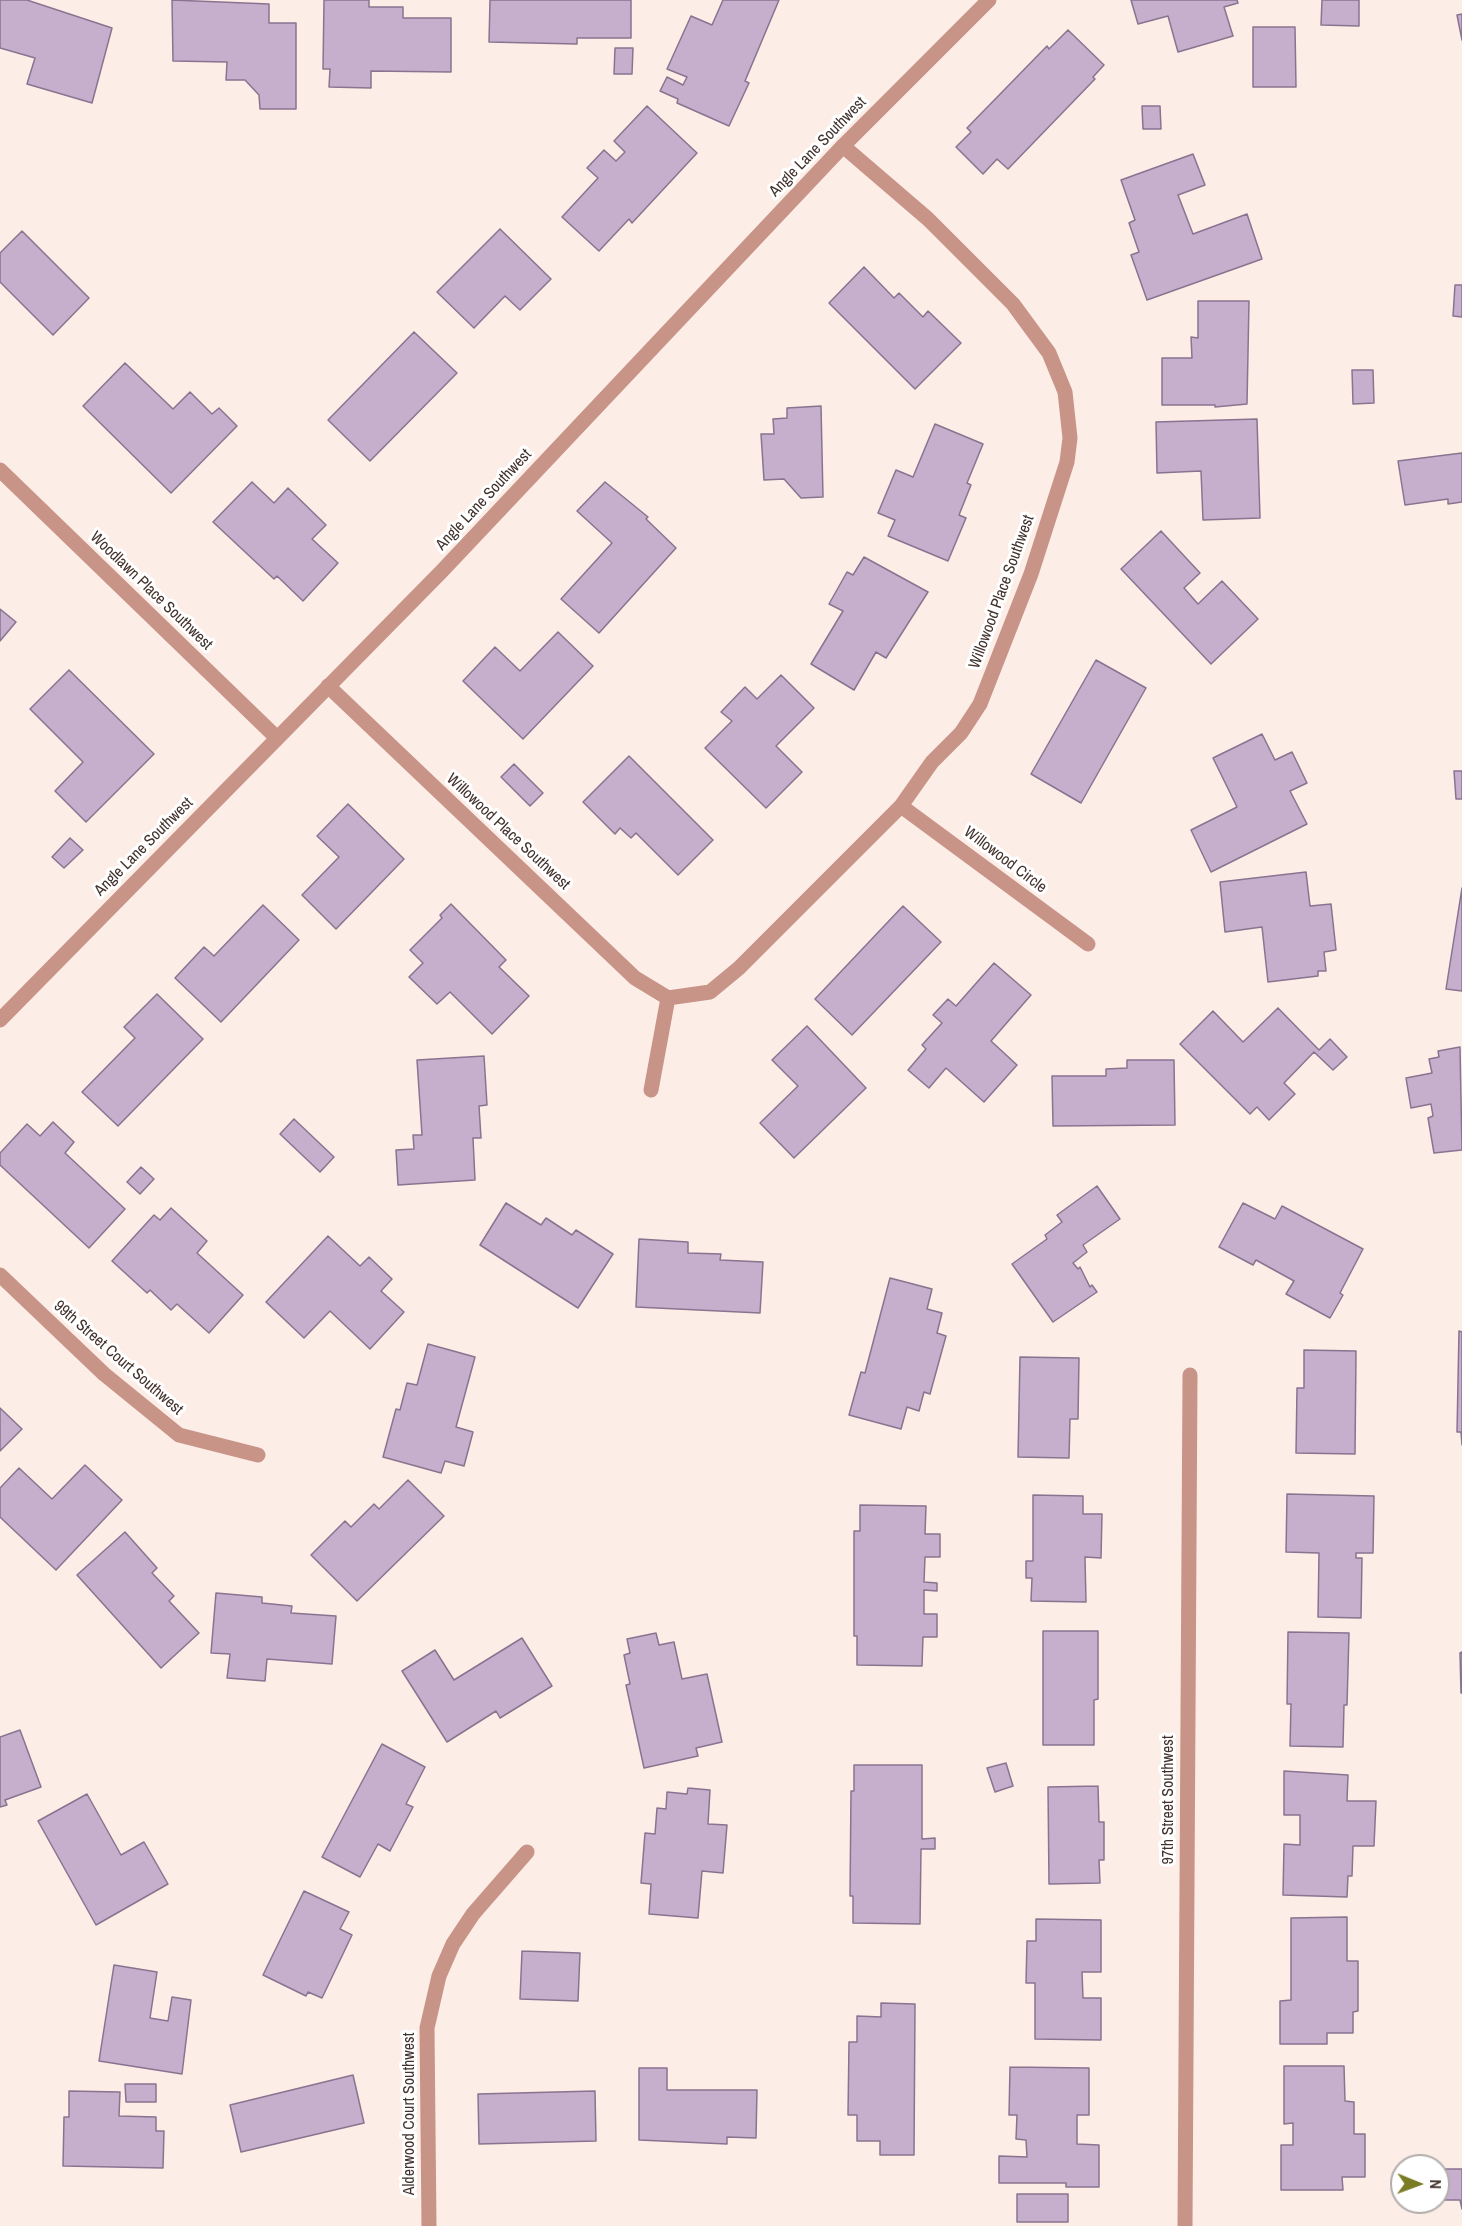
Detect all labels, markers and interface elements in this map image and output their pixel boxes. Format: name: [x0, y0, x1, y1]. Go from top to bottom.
street label: Angle Lane Southwest: [765, 93, 871, 201]
street label: Angle Lane Southwest: [432, 445, 536, 555]
street label: Willowood Place Southwest: [965, 513, 1039, 671]
street label: Woodlawn Place Southwest: [86, 528, 216, 654]
street label: Willowood Place Southwest: [442, 770, 574, 894]
street label: Angle Lane Southwest: [91, 794, 197, 900]
street label: Willowood Circle: [960, 823, 1050, 897]
street label: 99th Street Court Southwest: [50, 1297, 186, 1419]
street label: 97th Street Southwest: [1159, 1735, 1179, 1865]
street label: Alderwood Court Southwest: [400, 2033, 420, 2195]
north arrow: [1390, 2154, 1450, 2214]
text: N: [1425, 2179, 1447, 2189]

